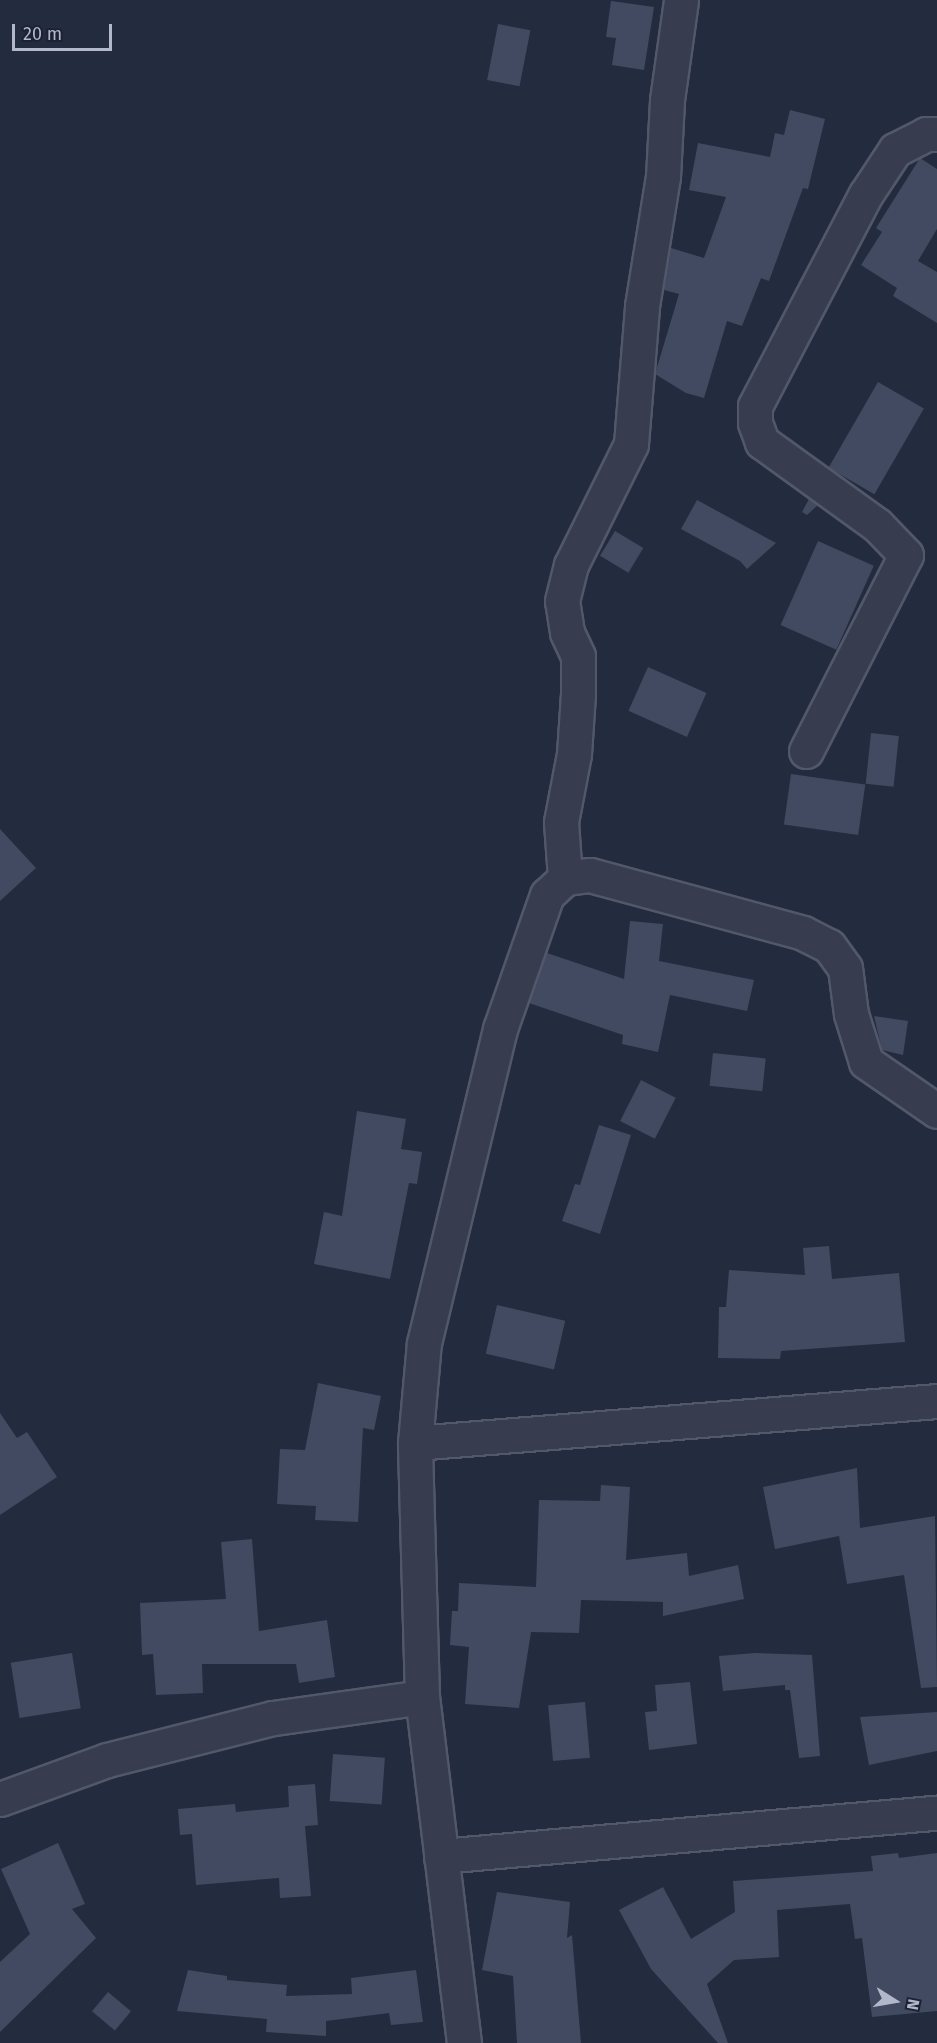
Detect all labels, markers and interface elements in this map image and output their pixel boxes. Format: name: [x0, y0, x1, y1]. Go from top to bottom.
scale bar: [15, 12, 116, 50]
text: 20 m: [23, 23, 62, 45]
north arrow: [865, 1971, 925, 2031]
text: N: [903, 1998, 923, 2012]

